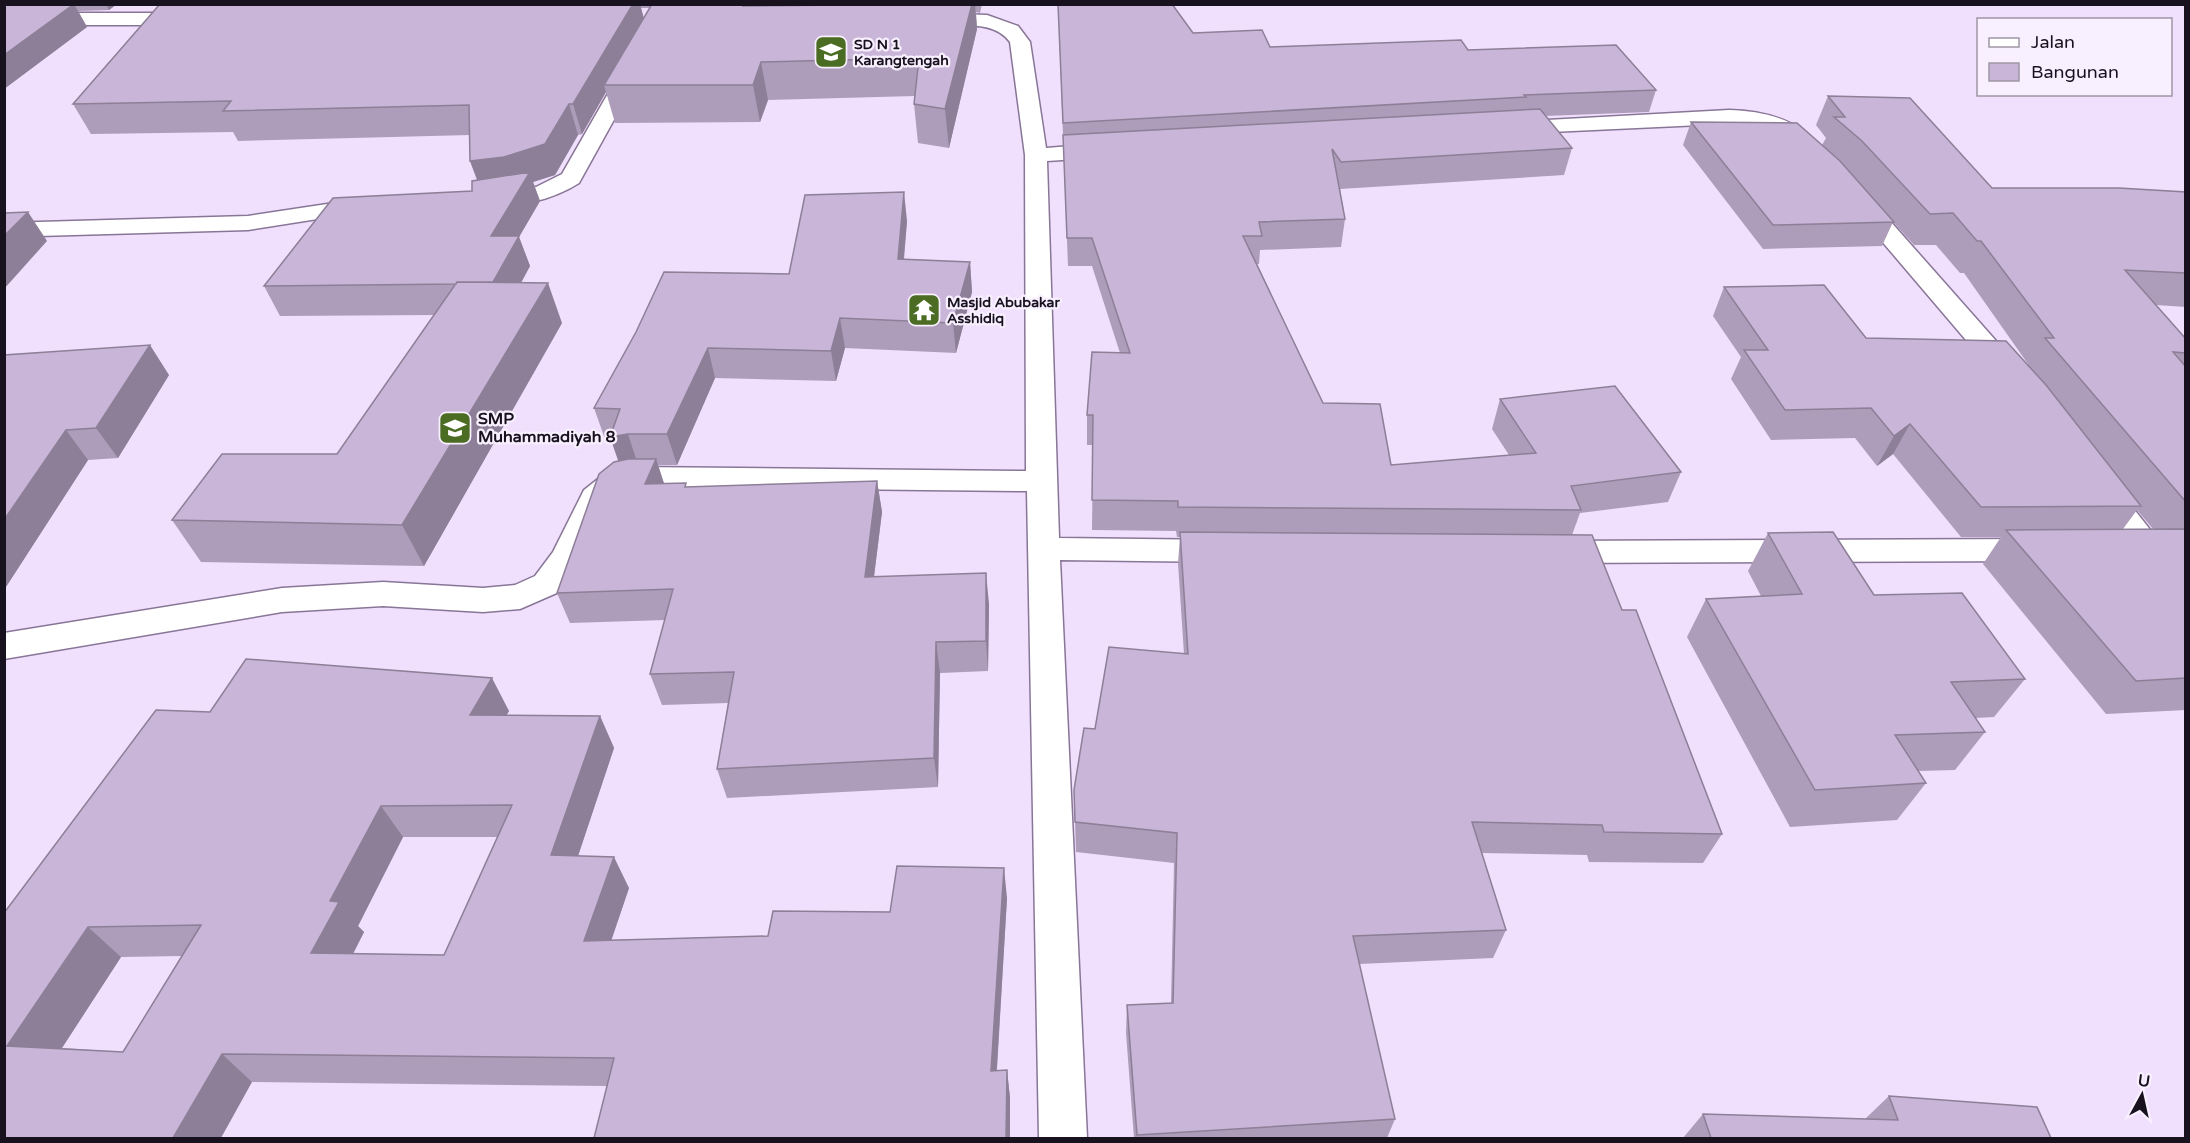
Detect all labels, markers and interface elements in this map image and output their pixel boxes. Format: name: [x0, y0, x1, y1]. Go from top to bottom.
legend: [1977, 18, 2172, 96]
text: Jalan: [2031, 31, 2075, 53]
school or university icon: SD N 1 Karangtengah: [813, 34, 849, 70]
place label: SD N 1 Karangtengah: [854, 36, 949, 69]
text: Bangunan: [2031, 61, 2119, 83]
temple icon: Masjid Abubakar Asshidiq: [906, 292, 942, 328]
place label: Masjid Abubakar Asshidiq: [947, 294, 1060, 327]
place label: SMP Muhammadiyah 8: [478, 409, 616, 447]
school or university icon: SMP Muhammadiyah 8: [437, 410, 473, 446]
north arrow: [2112, 1065, 2172, 1125]
text: U: [2137, 1070, 2151, 1092]

